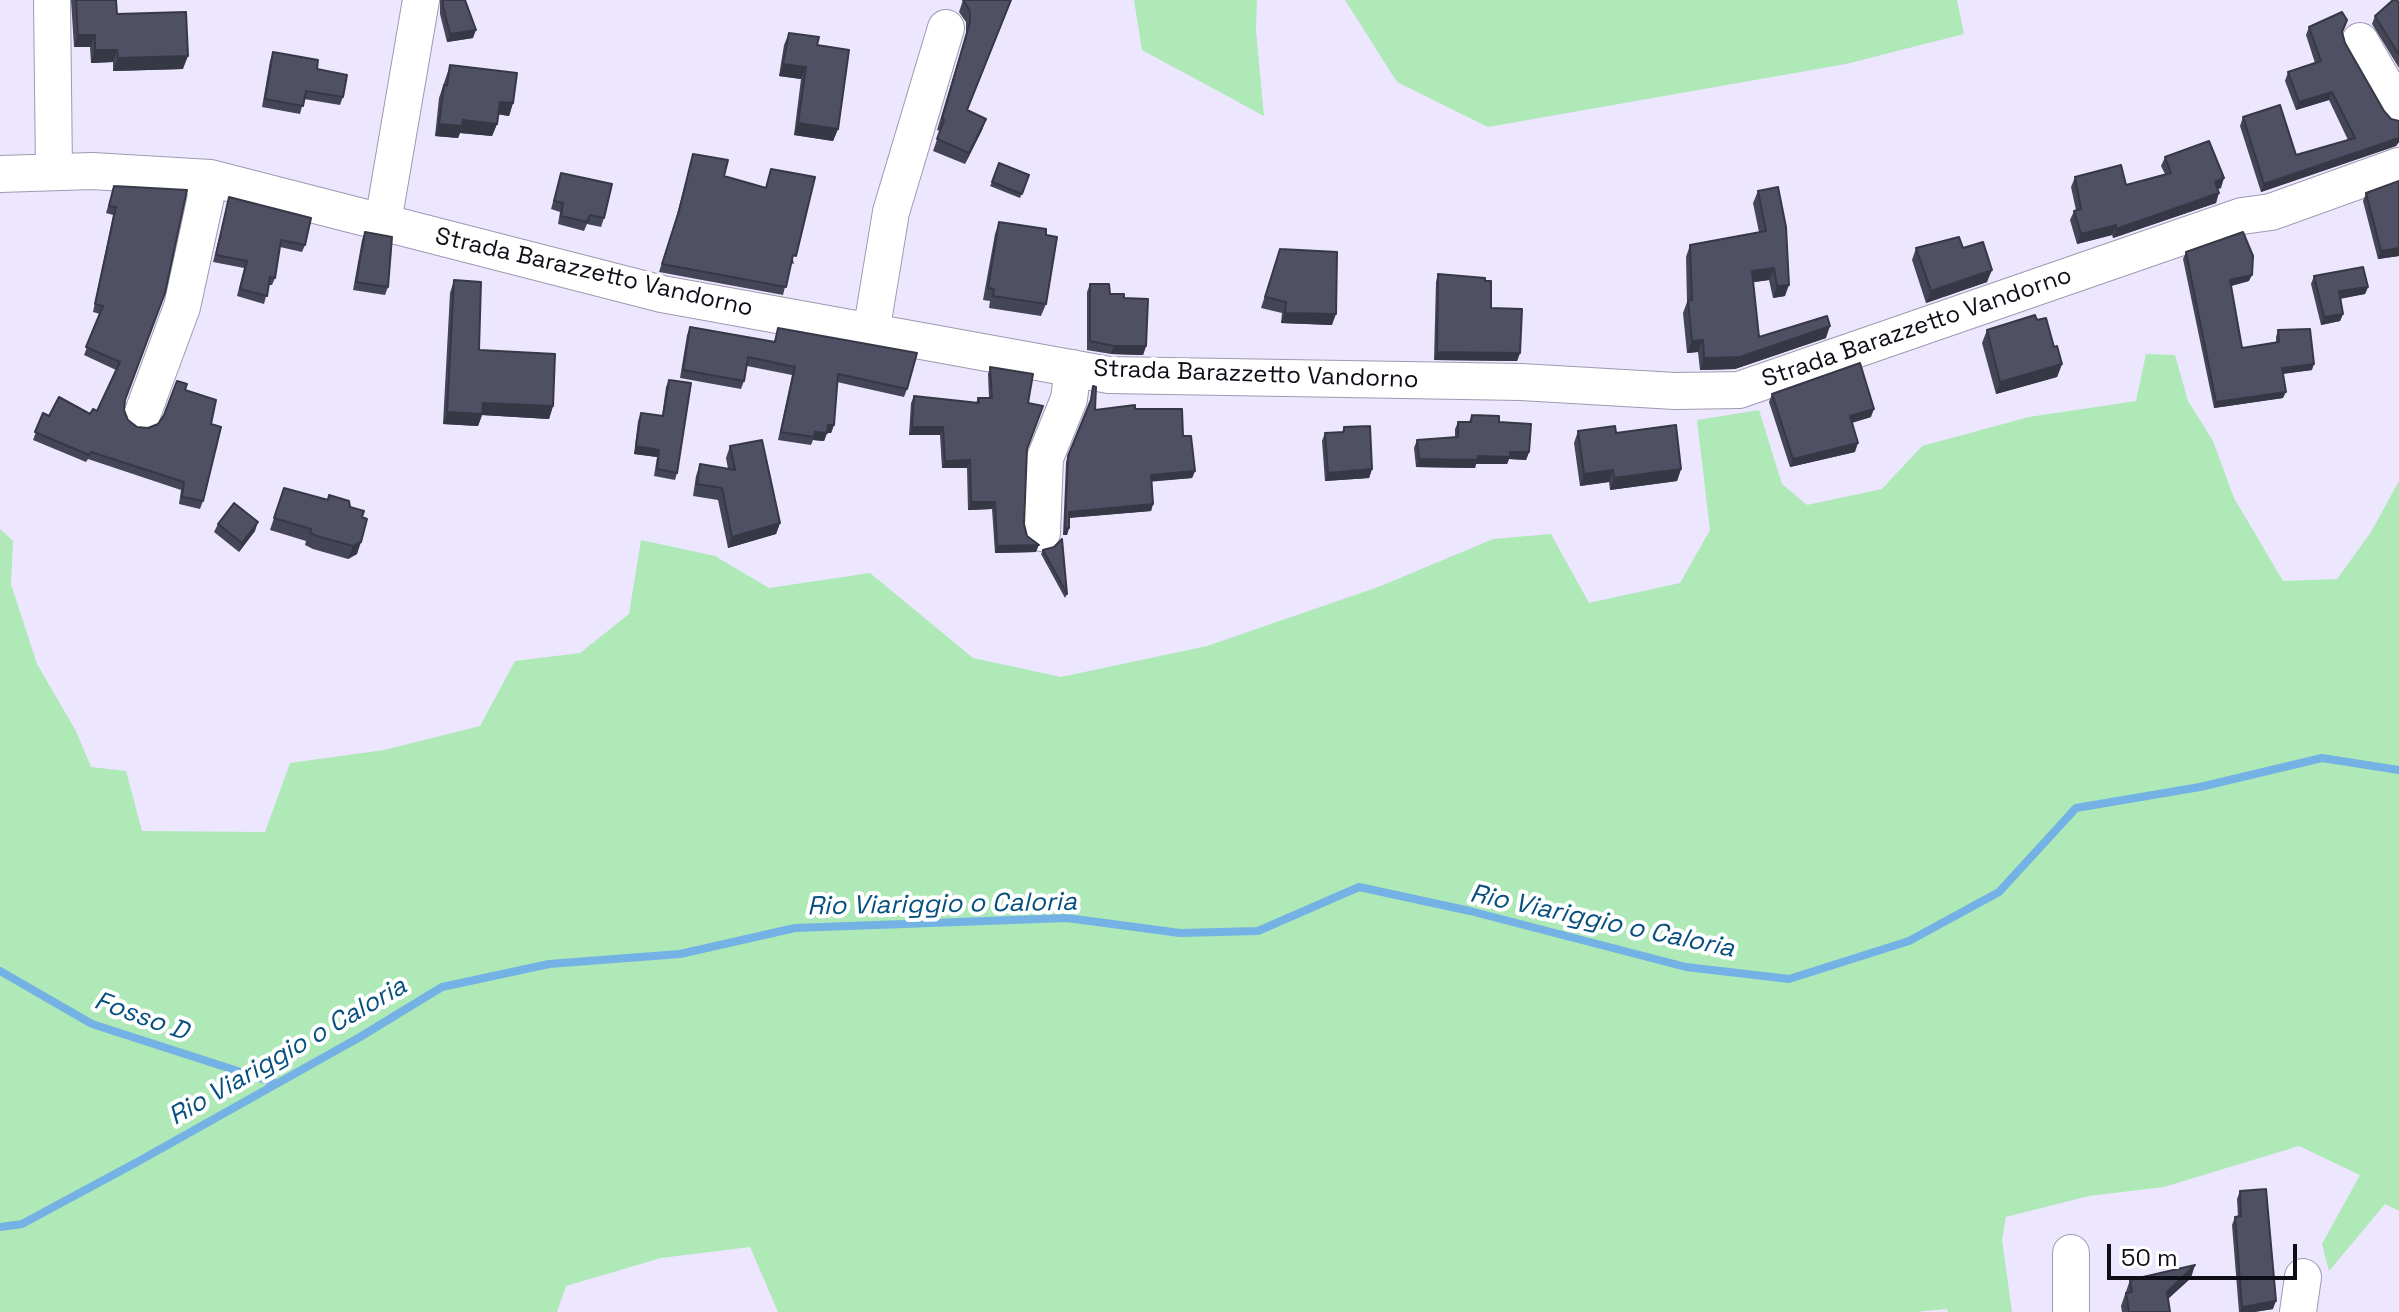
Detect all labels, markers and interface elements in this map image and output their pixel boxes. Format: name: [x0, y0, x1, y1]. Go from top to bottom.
street label: Strada Barazzetto Vandorno: [432, 222, 756, 324]
street label: Strada Barazzetto Vandorno: [1759, 261, 2075, 395]
street label: Strada Barazzetto Vandorno: [1093, 355, 1419, 395]
water label: Rio Viariggio o Caloria: [1467, 879, 1737, 965]
water label: Rio Viariggio o Caloria: [807, 887, 1077, 923]
water label: Rio Viariggio o Caloria: [163, 971, 413, 1133]
water label: Fosso D: [90, 986, 192, 1048]
scale bar: [2111, 1228, 2301, 1278]
text: 50 m: [2121, 1242, 2178, 1273]

